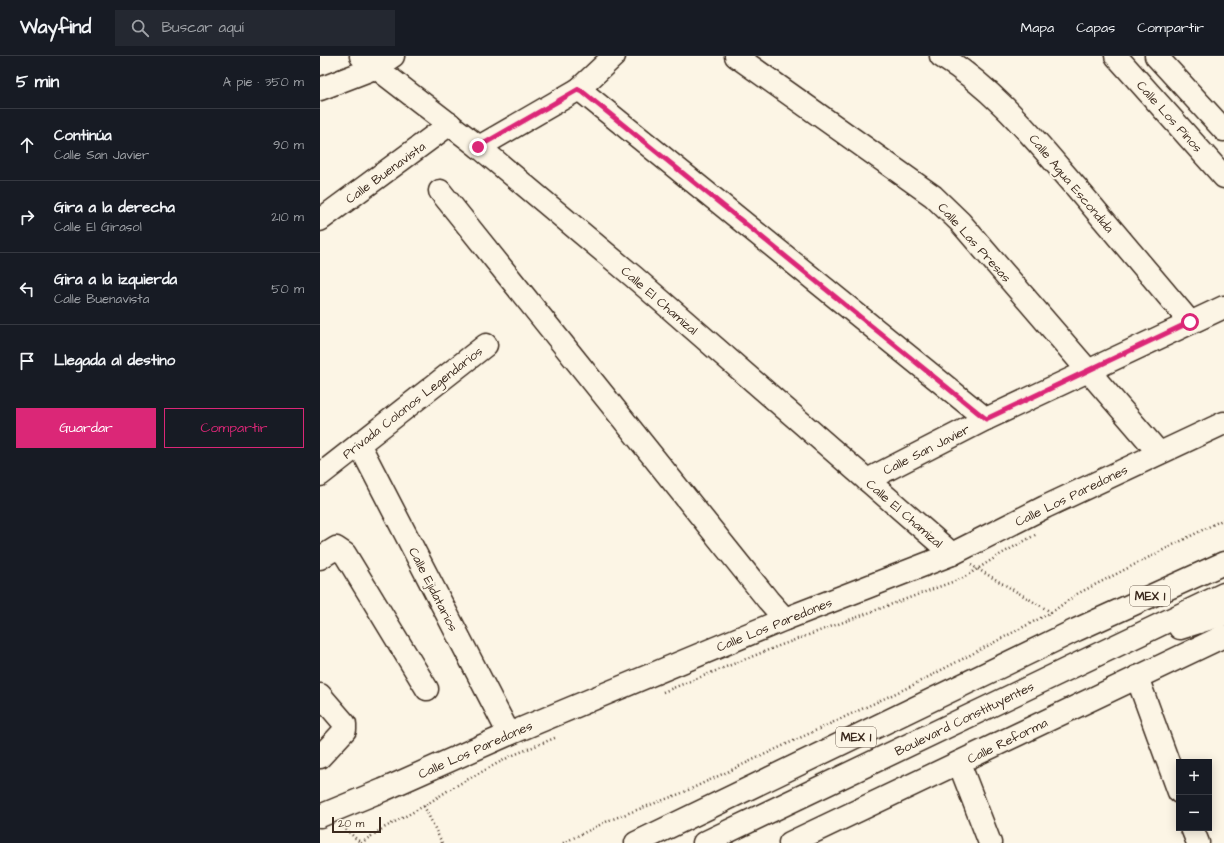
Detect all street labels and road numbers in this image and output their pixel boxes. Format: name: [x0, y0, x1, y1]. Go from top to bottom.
street label: Calle Los Pinos: [1132, 77, 1207, 157]
street label: Calle Agua Escondida: [1024, 130, 1118, 238]
street label: Calle Buenavista: [342, 137, 430, 208]
street label: Calle Las Presas: [934, 199, 1015, 287]
street label: Calle El Chamizal: [617, 262, 702, 339]
street label: Privada Colonos Legendarios: [339, 342, 487, 464]
street label: Calle San Javier: [880, 420, 973, 480]
street label: Calle Los Paredones: [1012, 461, 1131, 531]
street label: Calle El Chamizal: [862, 475, 947, 552]
street label: Calle Ejidatarios: [404, 544, 462, 635]
road number: MEX 1: [1130, 586, 1170, 606]
street label: Calle Los Paredones: [714, 593, 835, 656]
street label: Boulevard Constituyentes: [892, 677, 1038, 761]
street label: Calle Reforma: [964, 713, 1051, 768]
street label: Calle Los Paredones: [415, 716, 536, 783]
road number: MEX 1: [836, 727, 876, 747]

